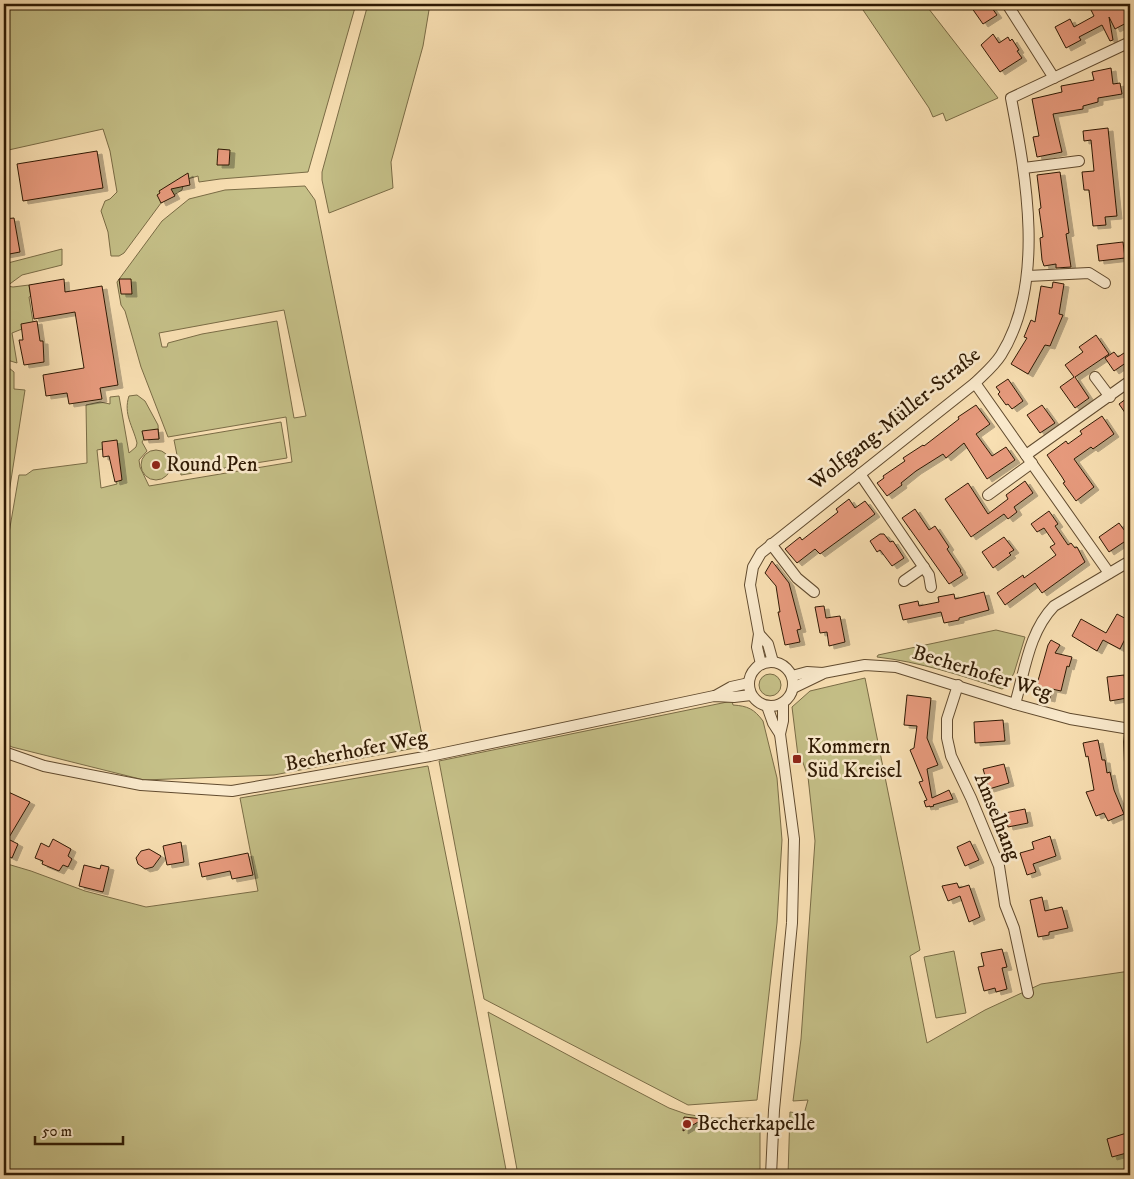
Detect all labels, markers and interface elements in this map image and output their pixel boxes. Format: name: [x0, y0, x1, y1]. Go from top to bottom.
street label: Wolfgang-Müller-Straße: [803, 342, 986, 497]
place label: Round Pen: [166, 452, 258, 478]
marker: Round Pen: [150, 459, 162, 471]
street label: Becherhofer Weg: [909, 639, 1056, 707]
street label: Becherhofer Weg: [283, 724, 430, 778]
place label: Kommern Süd Kreisel: [807, 734, 903, 784]
marker: Kommern Süd Kreisel: [791, 753, 803, 765]
street label: Amselhang: [968, 769, 1027, 865]
place label: Becherkapelle: [697, 1111, 815, 1137]
scale bar: [35, 1114, 122, 1146]
marker: Becherkapelle: [681, 1118, 693, 1130]
text: 50 m: [42, 1122, 72, 1141]

